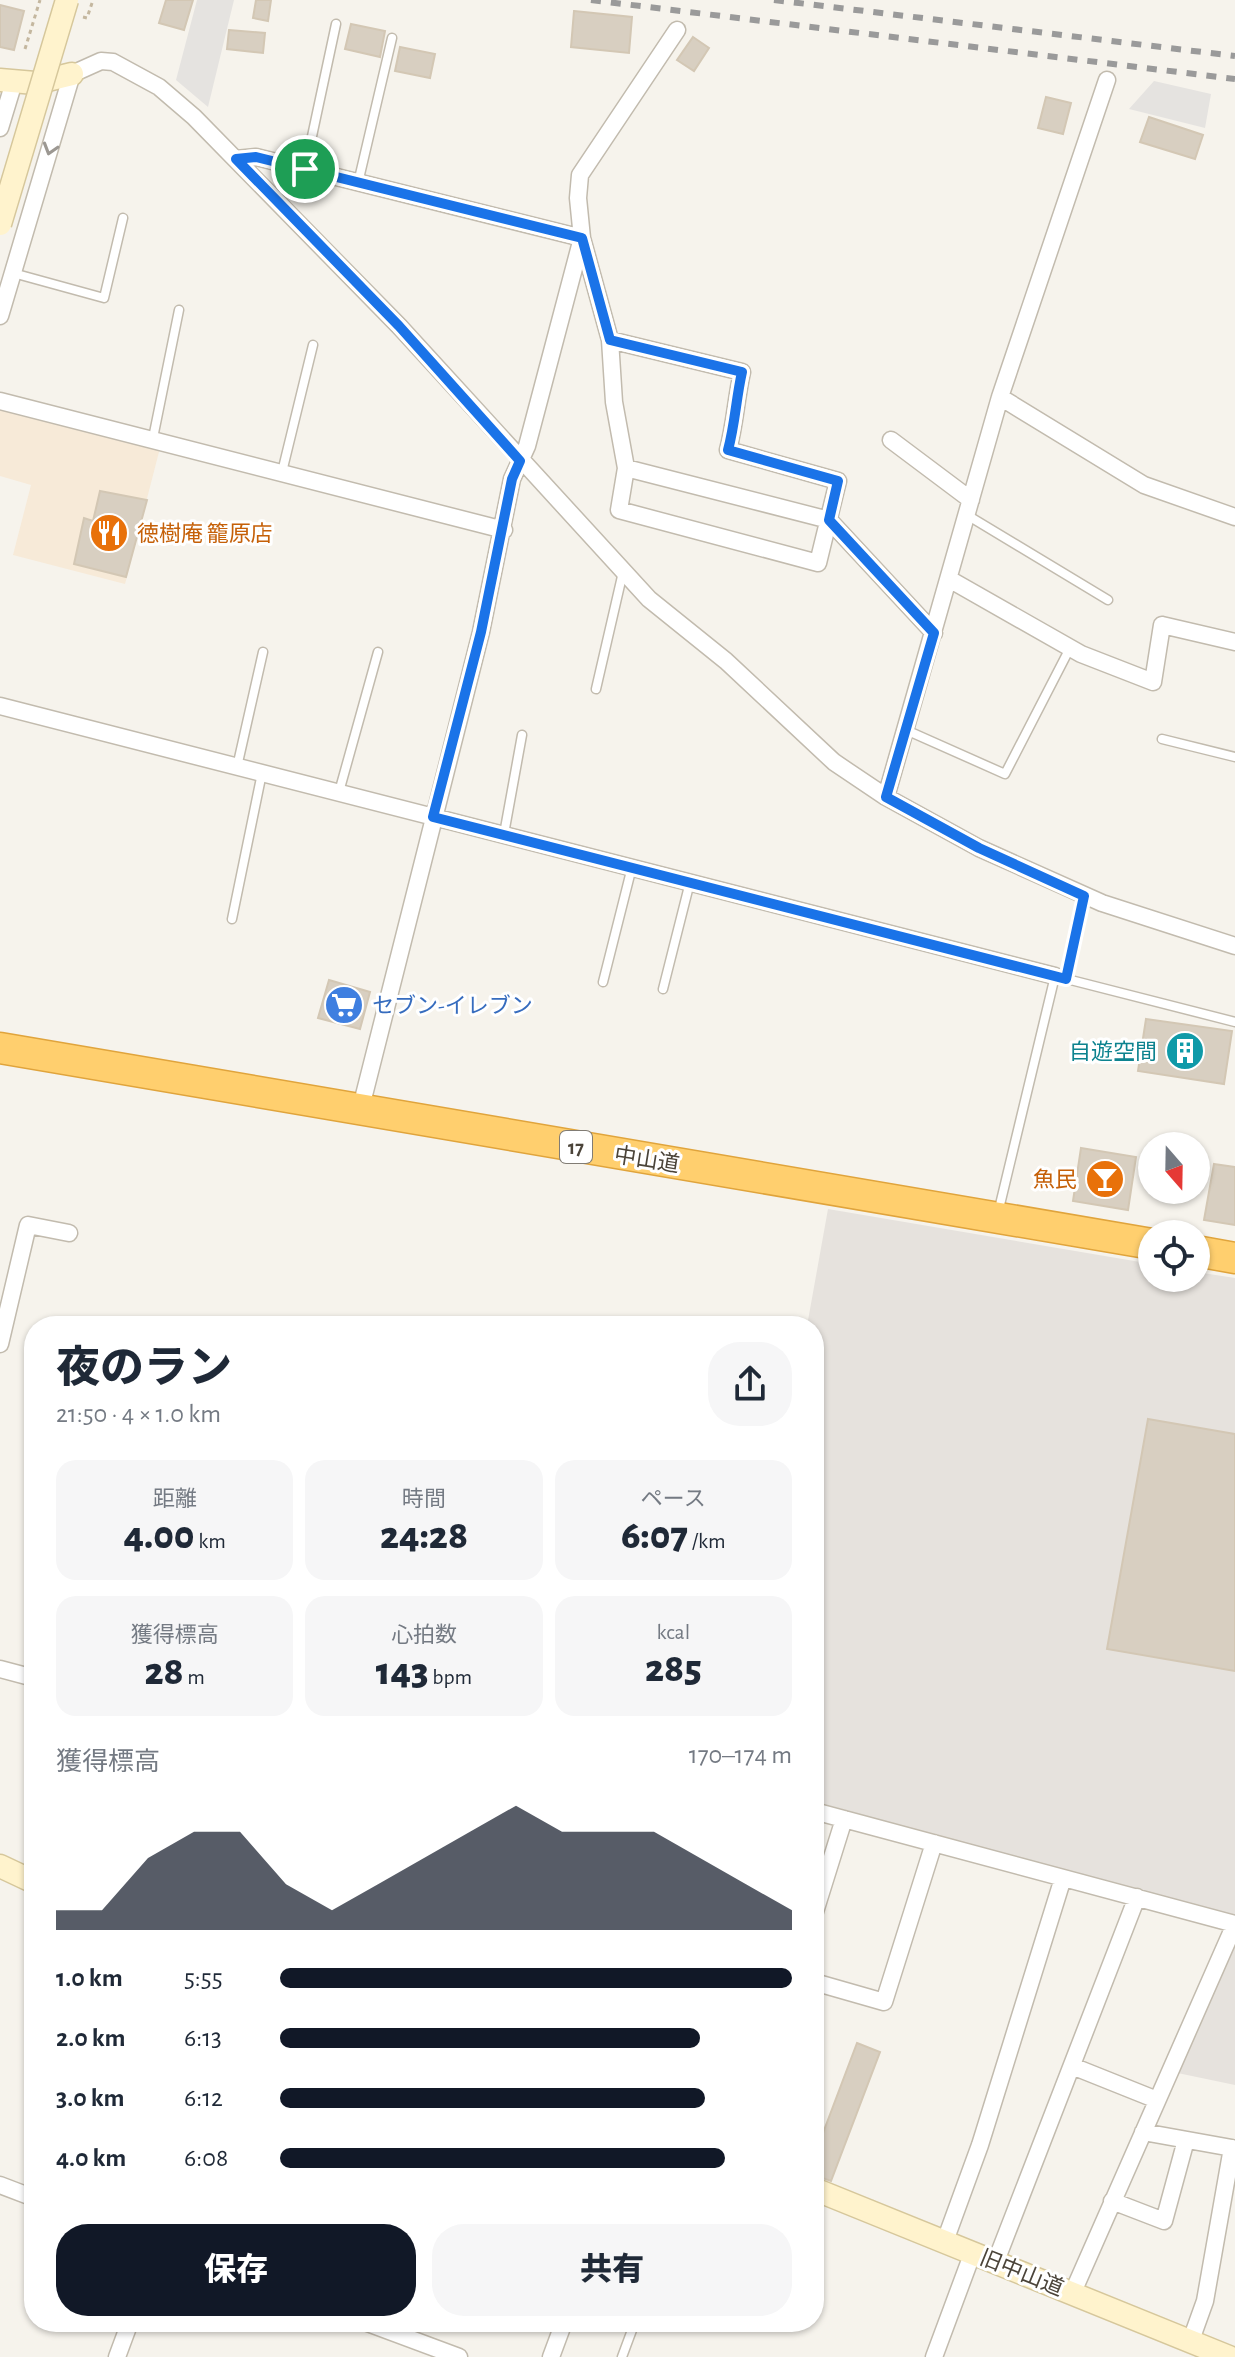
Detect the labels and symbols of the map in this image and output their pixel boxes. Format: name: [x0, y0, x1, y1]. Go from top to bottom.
pin: [271, 135, 339, 203]
one-way arrow: [43, 141, 59, 155]
restaurant icon: 徳樹庵 籠原店: [88, 512, 130, 554]
place label: 徳樹庵 籠原店: [137, 522, 273, 545]
supermarket icon: セブン-イレブン: [323, 984, 365, 1026]
place label: セブン-イレブン: [372, 994, 533, 1017]
building icon: 自遊空間: [1164, 1030, 1206, 1072]
place label: 自遊空間: [1069, 1040, 1157, 1063]
road number: 17: [560, 1131, 592, 1163]
north arrow: [1138, 1132, 1210, 1204]
street label: 中山道: [613, 1143, 681, 1176]
bar icon: 魚民: [1084, 1158, 1126, 1200]
place label: 魚民: [1033, 1168, 1077, 1191]
street label: 旧中山道: [977, 2245, 1067, 2300]

